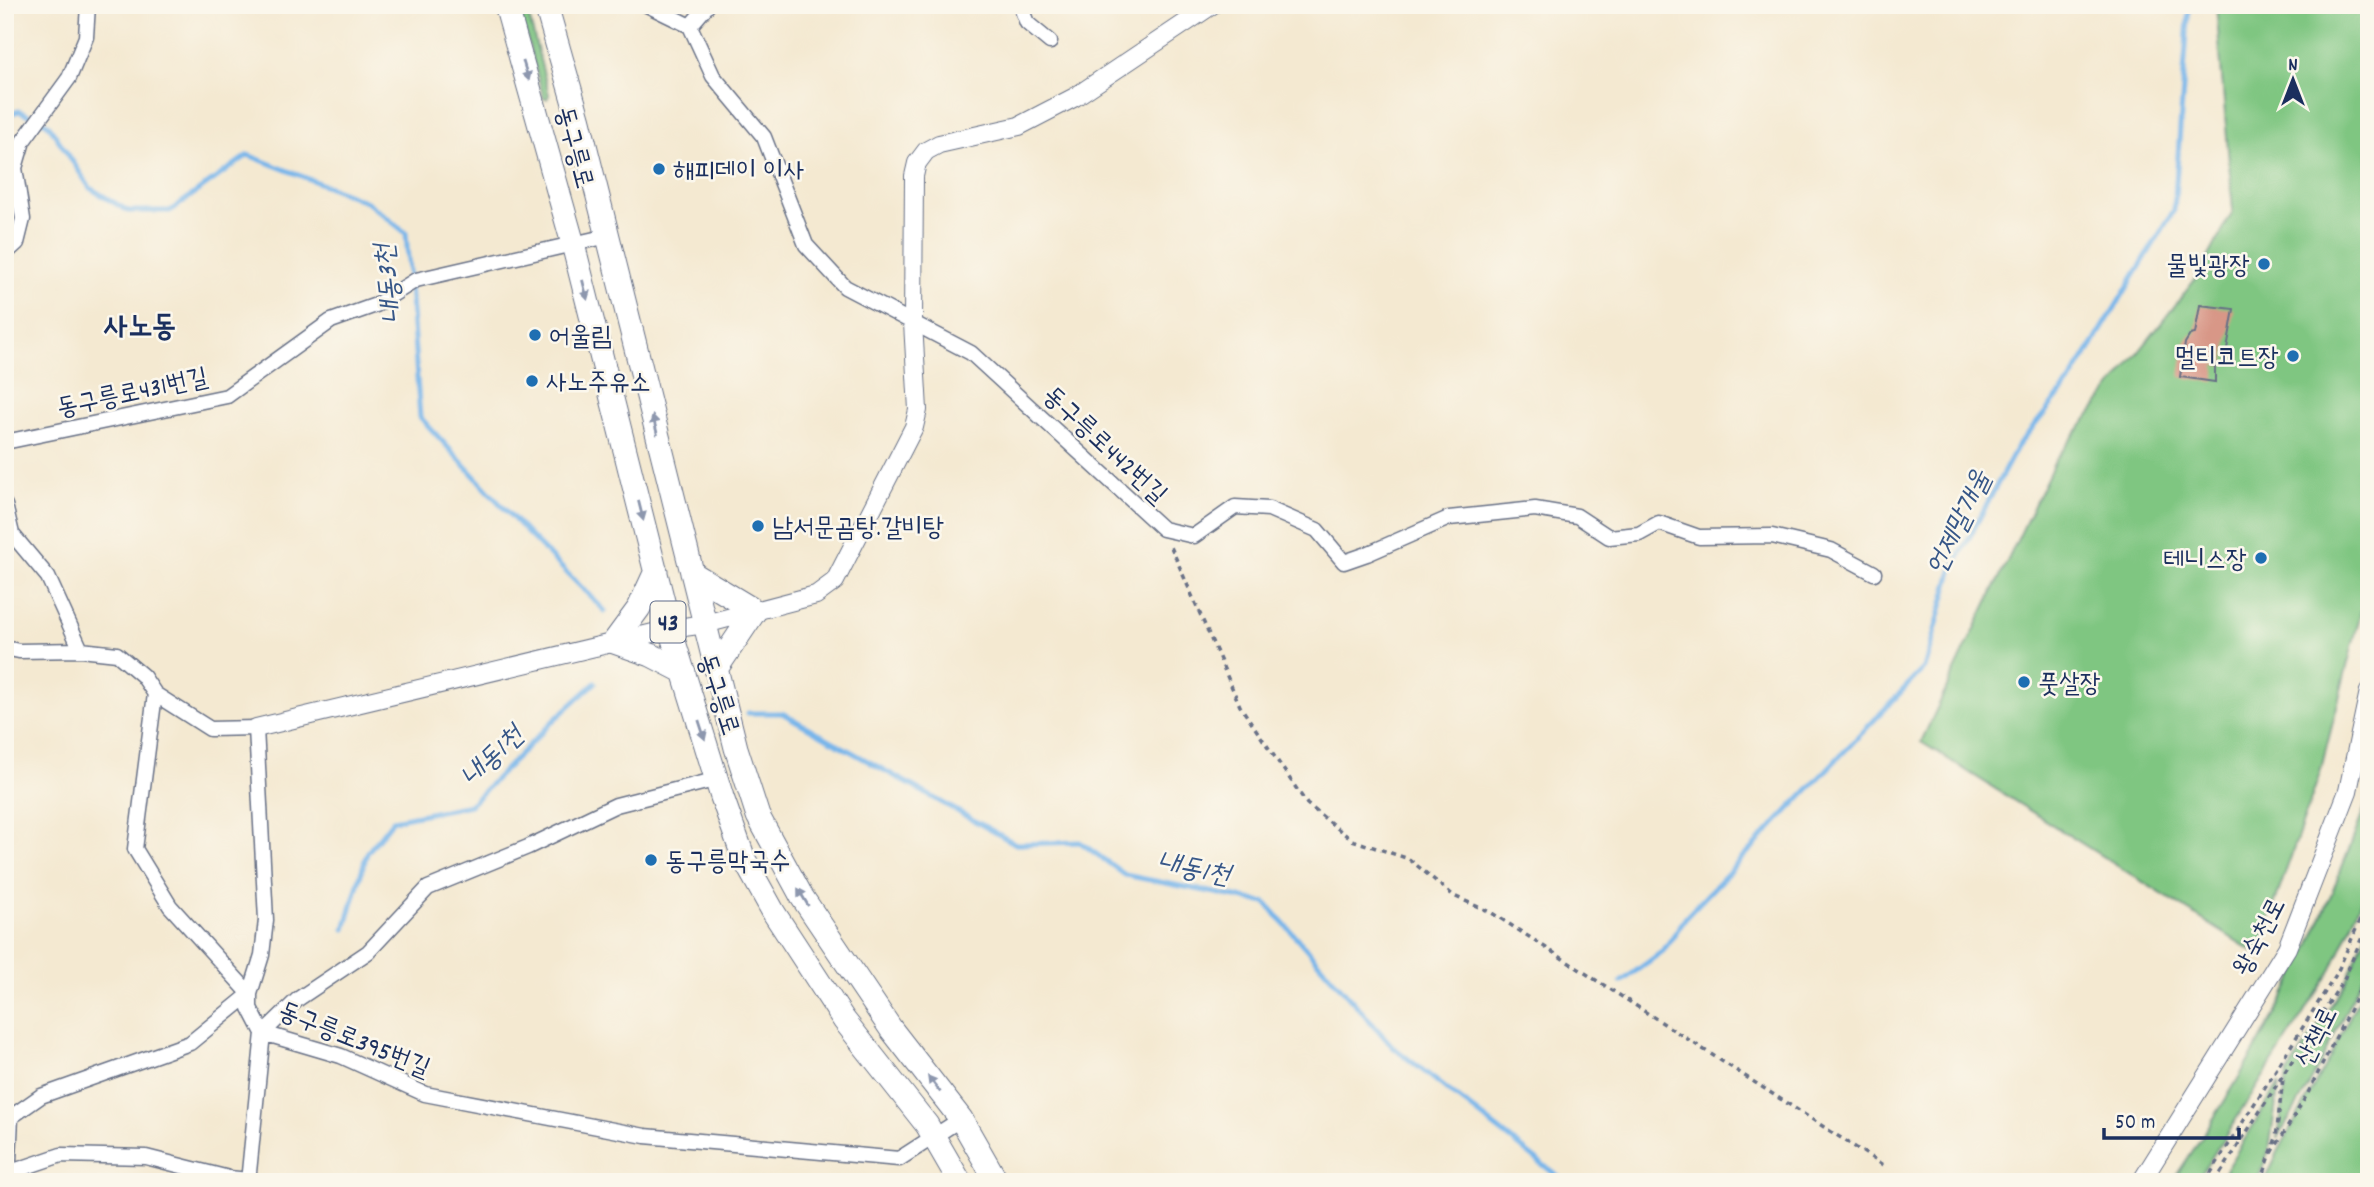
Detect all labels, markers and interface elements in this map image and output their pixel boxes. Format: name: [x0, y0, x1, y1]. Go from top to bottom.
north arrow: [2258, 46, 2328, 116]
text: N: [2288, 53, 2298, 80]
one-way arrow: [521, 60, 531, 81]
street label: 동구릉로: [544, 103, 601, 193]
place label: 해피데이 이사: [673, 154, 805, 191]
marker: 해피데이 이사: [651, 161, 667, 177]
water label: 내동3천: [367, 239, 417, 326]
place label: 물빛광장: [2166, 249, 2250, 286]
marker: 물빛광장: [2256, 256, 2272, 272]
one-way arrow: [580, 279, 591, 301]
district label: 사노동: [103, 308, 176, 351]
place label: 어울림: [549, 320, 612, 357]
marker: 어울림: [527, 327, 543, 343]
place label: 멀티코트장: [2174, 341, 2279, 378]
marker: 멀티코트장: [2285, 348, 2301, 364]
street label: 동구릉로431번길: [54, 360, 212, 428]
place label: 사노주유소: [546, 366, 651, 403]
marker: 사노주유소: [524, 373, 540, 389]
street label: 동구릉로442번길: [1033, 379, 1174, 514]
one-way arrow: [649, 414, 660, 436]
water label: 언제말개울: [1919, 463, 2005, 584]
one-way arrow: [636, 500, 647, 522]
place label: 남서문곰탕.갈비탕: [772, 511, 944, 548]
marker: 남서문곰탕.갈비탕: [750, 518, 766, 534]
place label: 테니스장: [2163, 543, 2247, 580]
marker: 테니스장: [2253, 550, 2269, 566]
road number: 43: [650, 602, 686, 642]
street label: 동구릉로: [686, 650, 747, 741]
place label: 풋살장: [2038, 667, 2101, 704]
marker: 풋살장: [2016, 674, 2032, 690]
water label: 내동1천: [454, 717, 537, 799]
one-way arrow: [697, 719, 708, 740]
place label: 동구릉막국수: [665, 845, 791, 882]
water label: 내동1천: [1153, 845, 1235, 899]
marker: 동구릉막국수: [643, 852, 659, 868]
one-way arrow: [797, 888, 810, 907]
street label: 왕숙천로: [2226, 892, 2297, 983]
street label: 동구릉로395번길: [272, 994, 435, 1089]
street label: 산책로: [2288, 1001, 2349, 1074]
one-way arrow: [926, 1075, 941, 1093]
scale bar: [2104, 1096, 2239, 1140]
text: 50 m: [2115, 1109, 2155, 1139]

